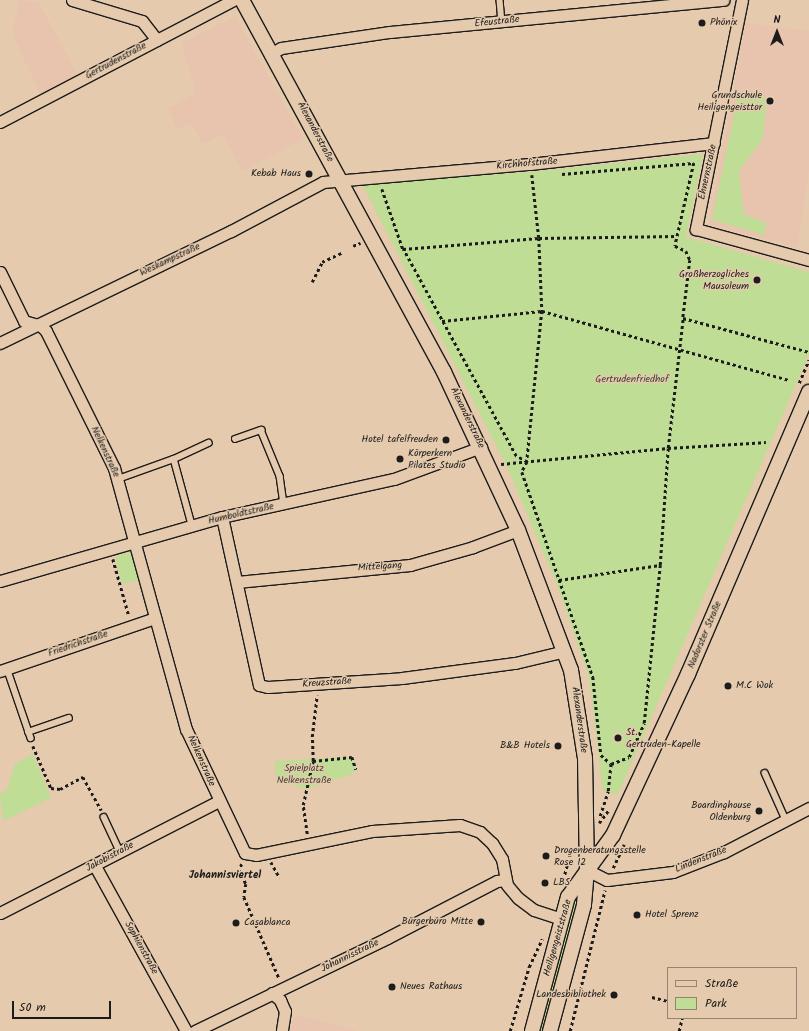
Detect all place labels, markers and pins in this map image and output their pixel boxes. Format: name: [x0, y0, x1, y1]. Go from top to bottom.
place label: Phönix: [710, 17, 737, 29]
marker: Phönix: [697, 18, 707, 28]
place label: Grundschule Heiligengeisttor: [698, 89, 762, 112]
marker: Grundschule Heiligengeisttor: [765, 96, 775, 106]
place label: Kebab Haus: [251, 168, 301, 180]
marker: Kebab Haus: [304, 169, 314, 179]
place label: Großherzogliches Mausoleum: [679, 268, 749, 292]
marker: Großherzogliches Mausoleum: [752, 275, 762, 285]
place label: Hotel tafelfreuden: [361, 434, 438, 446]
marker: Hotel tafelfreuden: [441, 435, 451, 445]
place label: Körperkern Pilates Studio: [408, 447, 465, 470]
marker: Körperkern Pilates Studio: [395, 454, 405, 464]
place label: M.C Wok: [736, 680, 773, 692]
marker: M.C Wok: [723, 681, 733, 691]
place label: St. Gertruden-Kapelle: [626, 726, 701, 750]
marker: St. Gertruden-Kapelle: [613, 733, 623, 743]
place label: B&B Hotels: [500, 740, 550, 752]
marker: B&B Hotels: [553, 741, 563, 751]
place label: Boardinghouse Oldenburg: [691, 799, 751, 822]
marker: Boardinghouse Oldenburg: [754, 806, 764, 816]
place label: Drogenberatungsstelle Rose 12: [554, 844, 646, 868]
marker: Drogenberatungsstelle Rose 12: [541, 851, 551, 861]
place label: LBS: [553, 877, 570, 889]
marker: LBS: [540, 878, 550, 888]
place label: Hotel Sprenz: [645, 909, 699, 921]
marker: Hotel Sprenz: [632, 910, 642, 920]
place label: Bürgerbüro Mitte: [402, 916, 473, 928]
place label: Casablanca: [244, 917, 290, 929]
marker: Bürgerbüro Mitte: [476, 917, 486, 927]
marker: Casablanca: [231, 918, 241, 928]
place label: Neues Rathaus: [400, 981, 462, 993]
marker: Neues Rathaus: [387, 982, 397, 992]
place label: Landesbibliothek: [536, 989, 606, 1001]
marker: Landesbibliothek: [609, 990, 619, 1000]

